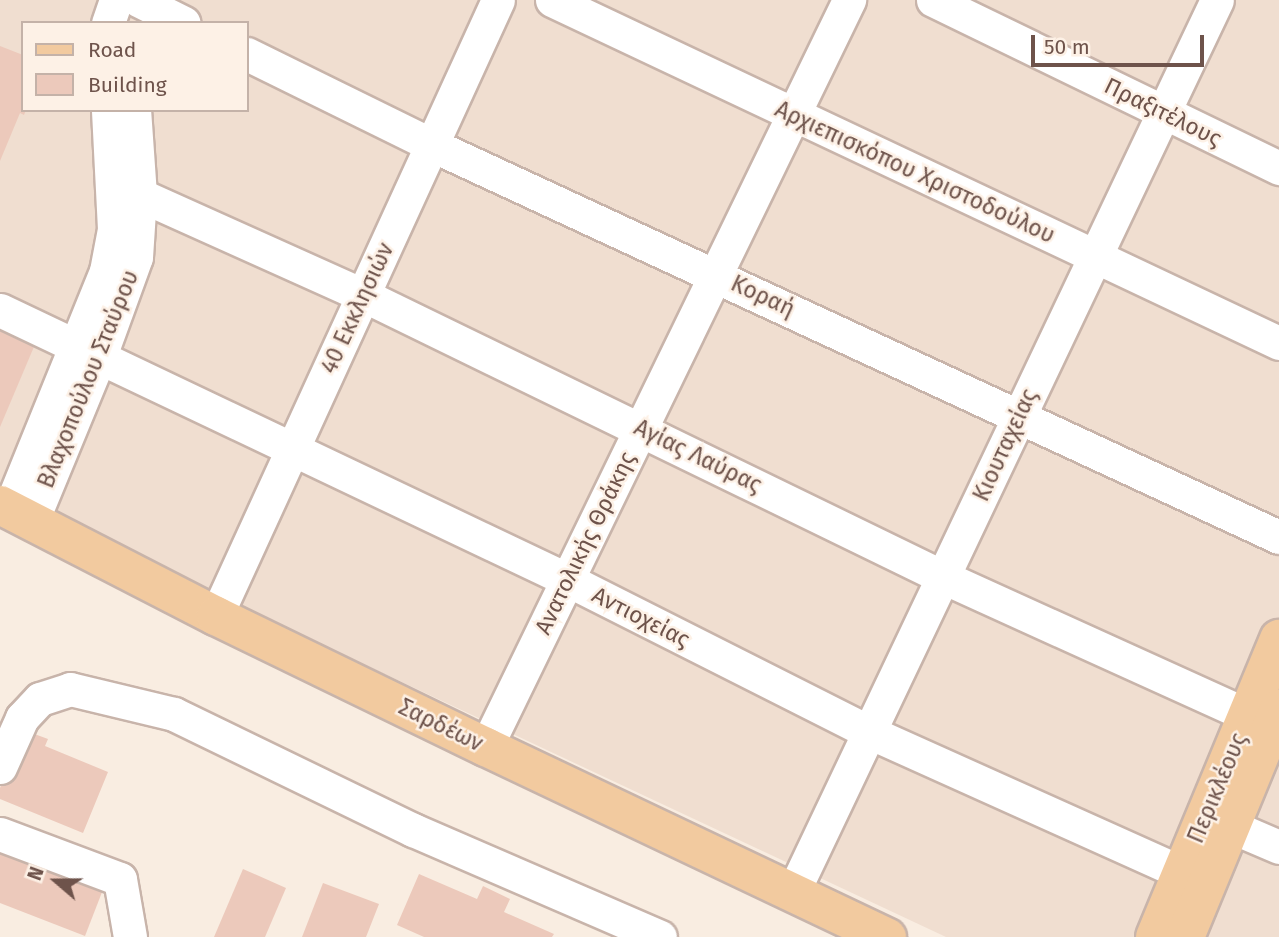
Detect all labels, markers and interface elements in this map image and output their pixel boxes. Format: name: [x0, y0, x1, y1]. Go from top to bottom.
legend: [21, 21, 248, 112]
scale bar: [1034, 21, 1207, 65]
text: 50 m: [1044, 34, 1090, 60]
text: Road: [88, 37, 136, 63]
text: Building: [88, 72, 167, 98]
street label: Πραξιτέλους: [1100, 72, 1226, 152]
street label: Αρχιεπισκόπου Χριστοδούλου: [771, 95, 1059, 249]
street label: 40 Εκκλησιών: [315, 238, 399, 378]
street label: Βλαχοπούλου Σταύρου: [32, 266, 144, 492]
street label: Κοραή: [727, 269, 799, 323]
street label: Κιουταχείας: [967, 384, 1043, 506]
street label: Αγίας Λαύρας: [630, 413, 766, 499]
street label: Ανατολικής Θράκης: [529, 447, 641, 639]
street label: Αντιοχείας: [588, 581, 694, 653]
street label: Σαρδέων: [394, 693, 488, 757]
street label: Περικλέους: [1181, 729, 1253, 847]
north arrow: [21, 846, 91, 916]
text: N: [23, 864, 49, 884]

